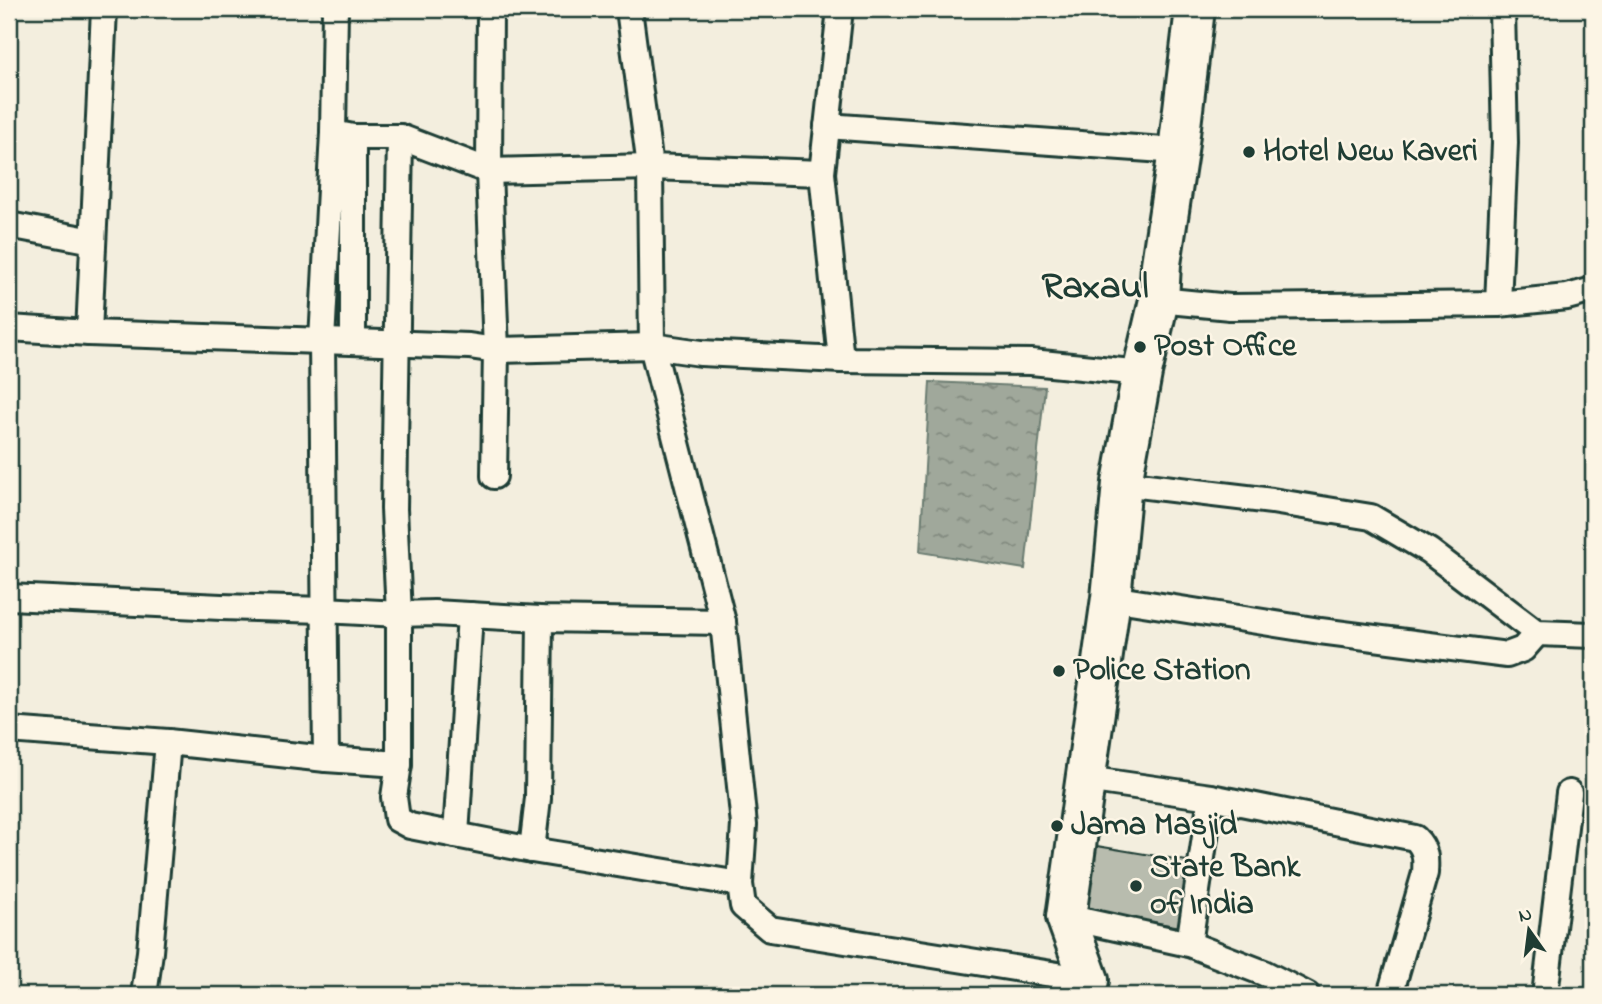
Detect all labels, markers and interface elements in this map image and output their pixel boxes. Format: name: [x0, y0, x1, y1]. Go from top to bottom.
place label: Hotel New Kaveri: [1263, 129, 1478, 176]
marker: Hotel New Kaveri: [1241, 144, 1257, 160]
district label: Raxaul: [1041, 260, 1149, 316]
place label: Post Office: [1154, 324, 1298, 371]
marker: Post Office: [1132, 339, 1148, 355]
place label: Police Station: [1073, 648, 1251, 695]
marker: Police Station: [1051, 663, 1067, 679]
place label: Jama Masjid: [1071, 803, 1237, 850]
marker: Jama Masjid: [1049, 818, 1065, 834]
place label: State Bank of India: [1150, 845, 1301, 929]
marker: State Bank of India: [1128, 878, 1144, 894]
north arrow: [1494, 895, 1564, 965]
text: N: [1516, 901, 1535, 931]

